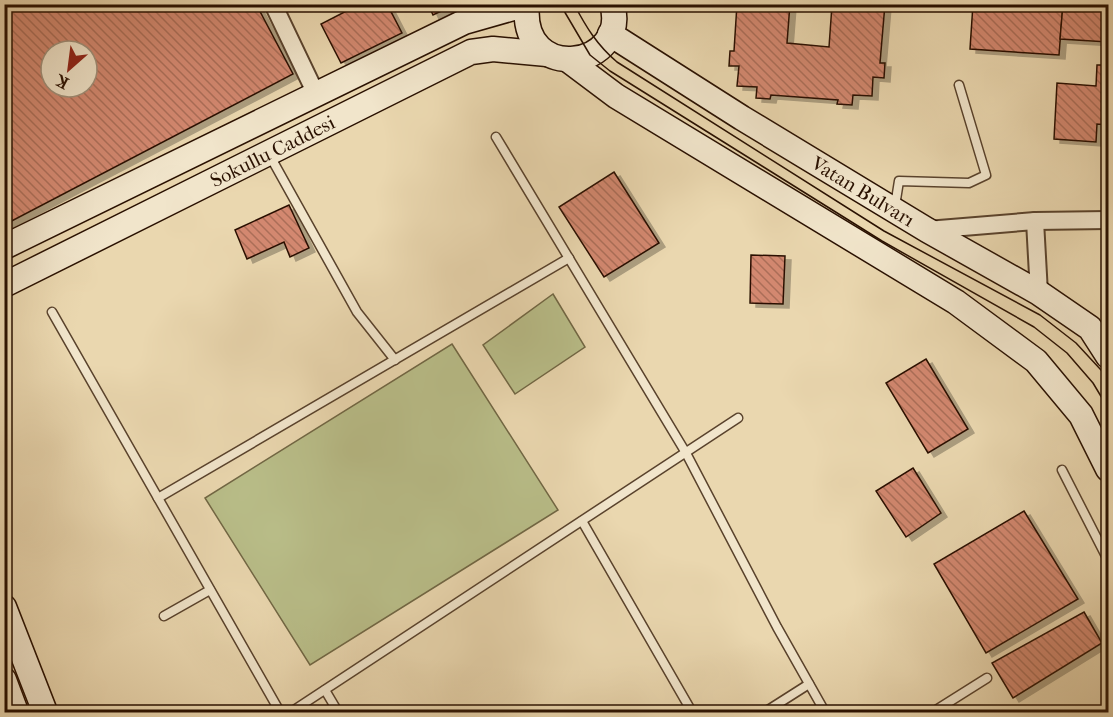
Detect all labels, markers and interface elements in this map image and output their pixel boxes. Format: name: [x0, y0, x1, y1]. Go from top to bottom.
north arrow: [39, 39, 99, 99]
text: K: [51, 70, 72, 93]
street label: Sokullu Caddesi: [207, 111, 339, 192]
street label: Vatan Bulvarı: [806, 151, 919, 232]

